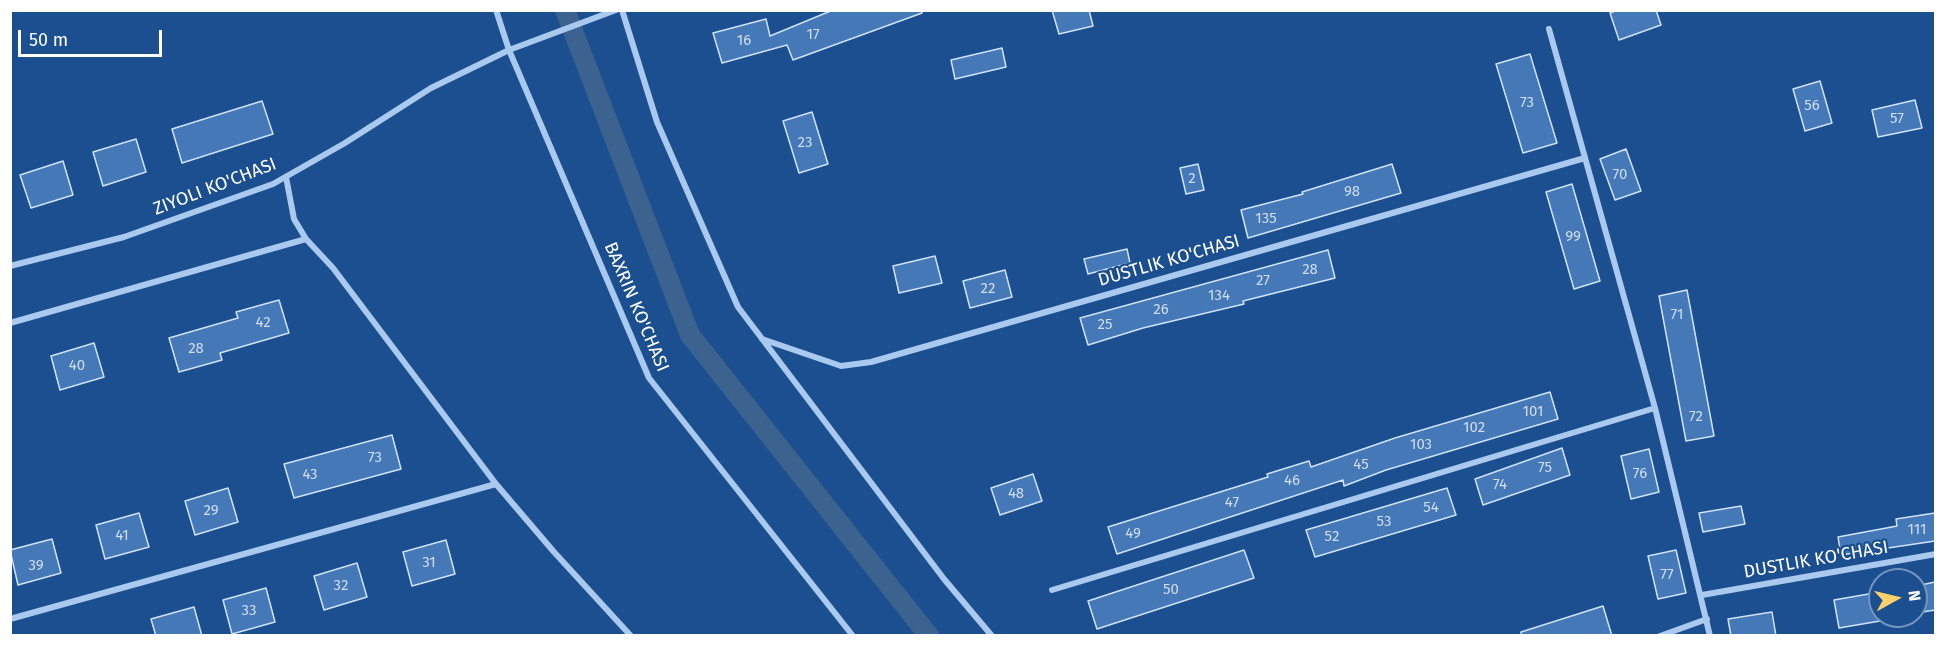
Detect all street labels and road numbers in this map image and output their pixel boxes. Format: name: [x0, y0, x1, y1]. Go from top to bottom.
street label: ZIYOLI KO'CHASI: [150, 154, 280, 220]
street label: DUSTLIK KO'CHASI: [1096, 230, 1242, 292]
street label: BAXRIN KO'CHASI: [599, 239, 673, 375]
street label: DUSTLIK KO'CHASI: [1742, 537, 1890, 583]

